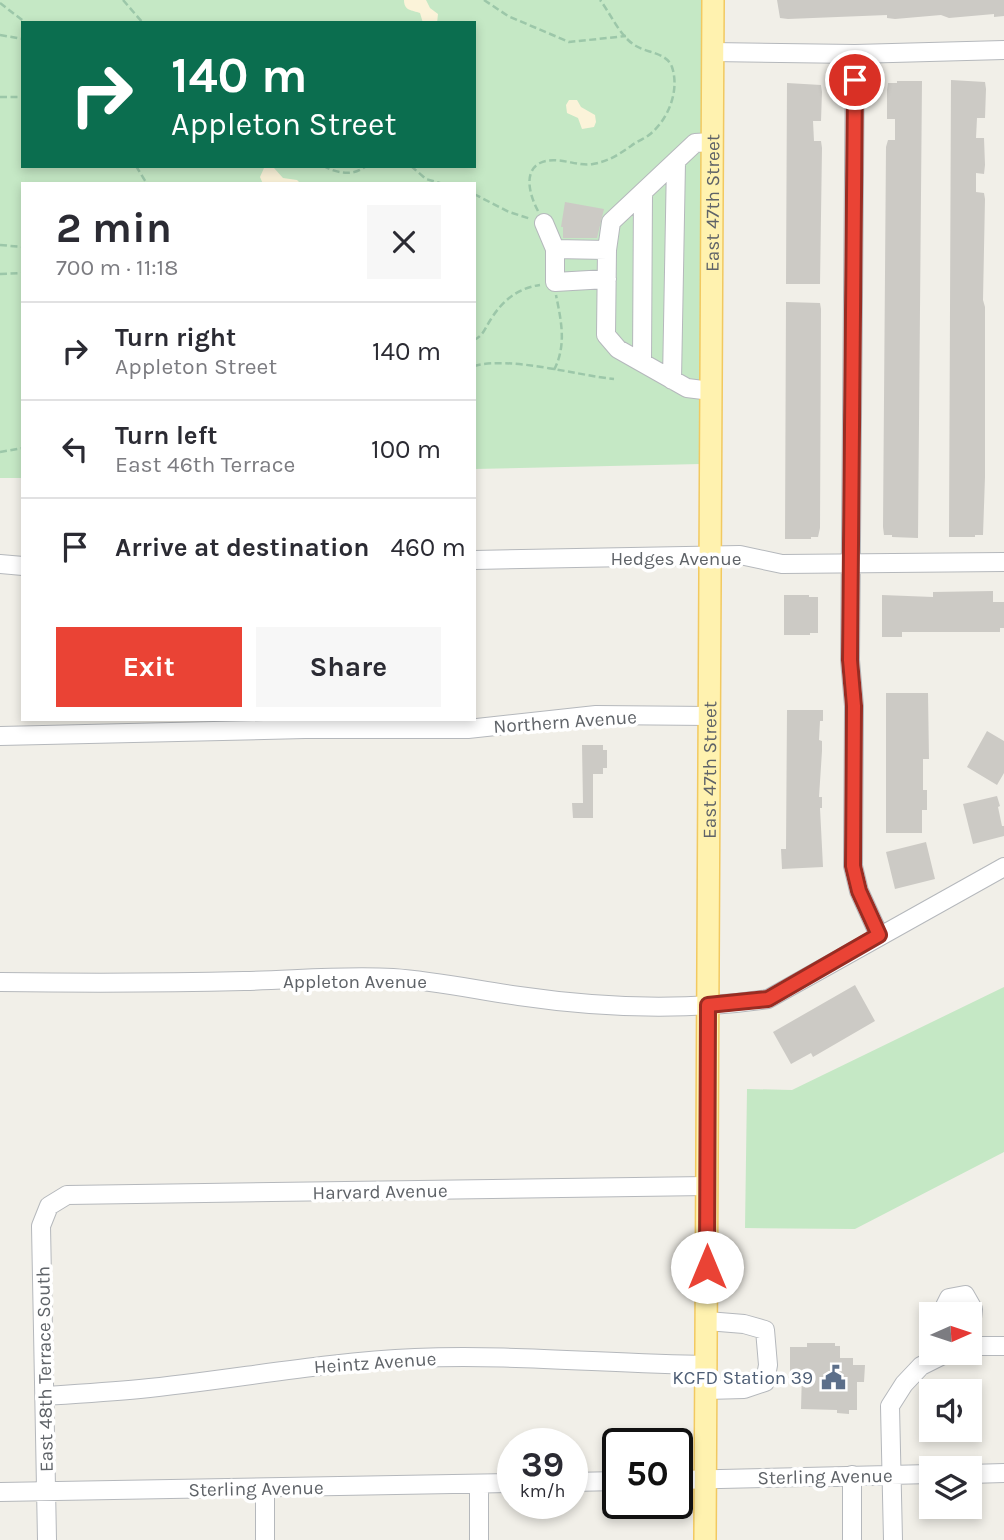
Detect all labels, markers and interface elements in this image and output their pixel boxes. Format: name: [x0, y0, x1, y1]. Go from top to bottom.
text: 140 m: [171, 47, 308, 104]
icon: right: [56, 49, 147, 140]
pin: [825, 50, 885, 110]
icon: arrive: [836, 61, 874, 99]
text: Appleton Street: [171, 106, 396, 143]
street label: East 47th Street: [702, 134, 724, 272]
text: 2 min: [56, 203, 172, 253]
button: close: [367, 205, 441, 279]
text: 700 m · 11:18: [56, 254, 178, 281]
text: Turn right: [115, 322, 236, 353]
icon: right: [56, 332, 94, 370]
text: 140 m: [372, 336, 441, 367]
text: Appleton Street: [115, 353, 277, 380]
text: Turn left: [115, 420, 217, 451]
icon: left: [56, 430, 94, 468]
text: 100 m: [371, 434, 441, 465]
text: East 46th Terrace: [115, 451, 295, 478]
icon: arrive: [56, 528, 94, 566]
text: Arrive at destination: [115, 532, 369, 563]
text: 460 m: [390, 532, 466, 563]
street label: Hedges Avenue: [610, 548, 742, 570]
button: Exit: [56, 627, 242, 707]
button: Share: [256, 627, 441, 707]
street label: East 47th Street: [699, 701, 721, 839]
street label: Northern Avenue: [492, 706, 638, 738]
street label: Appleton Avenue: [283, 971, 427, 993]
street label: Harvard Avenue: [312, 1180, 448, 1204]
position arrow: [670, 1230, 744, 1304]
street label: East 48th Terrace South: [32, 1266, 58, 1472]
north arrow: [919, 1302, 982, 1365]
map controls: [919, 1302, 982, 1519]
street label: Heintz Avenue: [313, 1348, 437, 1378]
public building icon: KCFD Station 39: [819, 1363, 847, 1391]
place label: KCFD Station 39: [672, 1367, 813, 1389]
button: sound: [919, 1379, 982, 1442]
speed limit sign: 50: [602, 1428, 693, 1519]
text: 39: [521, 1444, 564, 1485]
button: layers: [919, 1456, 982, 1519]
street label: Sterling Avenue: [757, 1465, 893, 1489]
street label: Sterling Avenue: [188, 1477, 324, 1501]
text: km/h: [520, 1480, 565, 1502]

